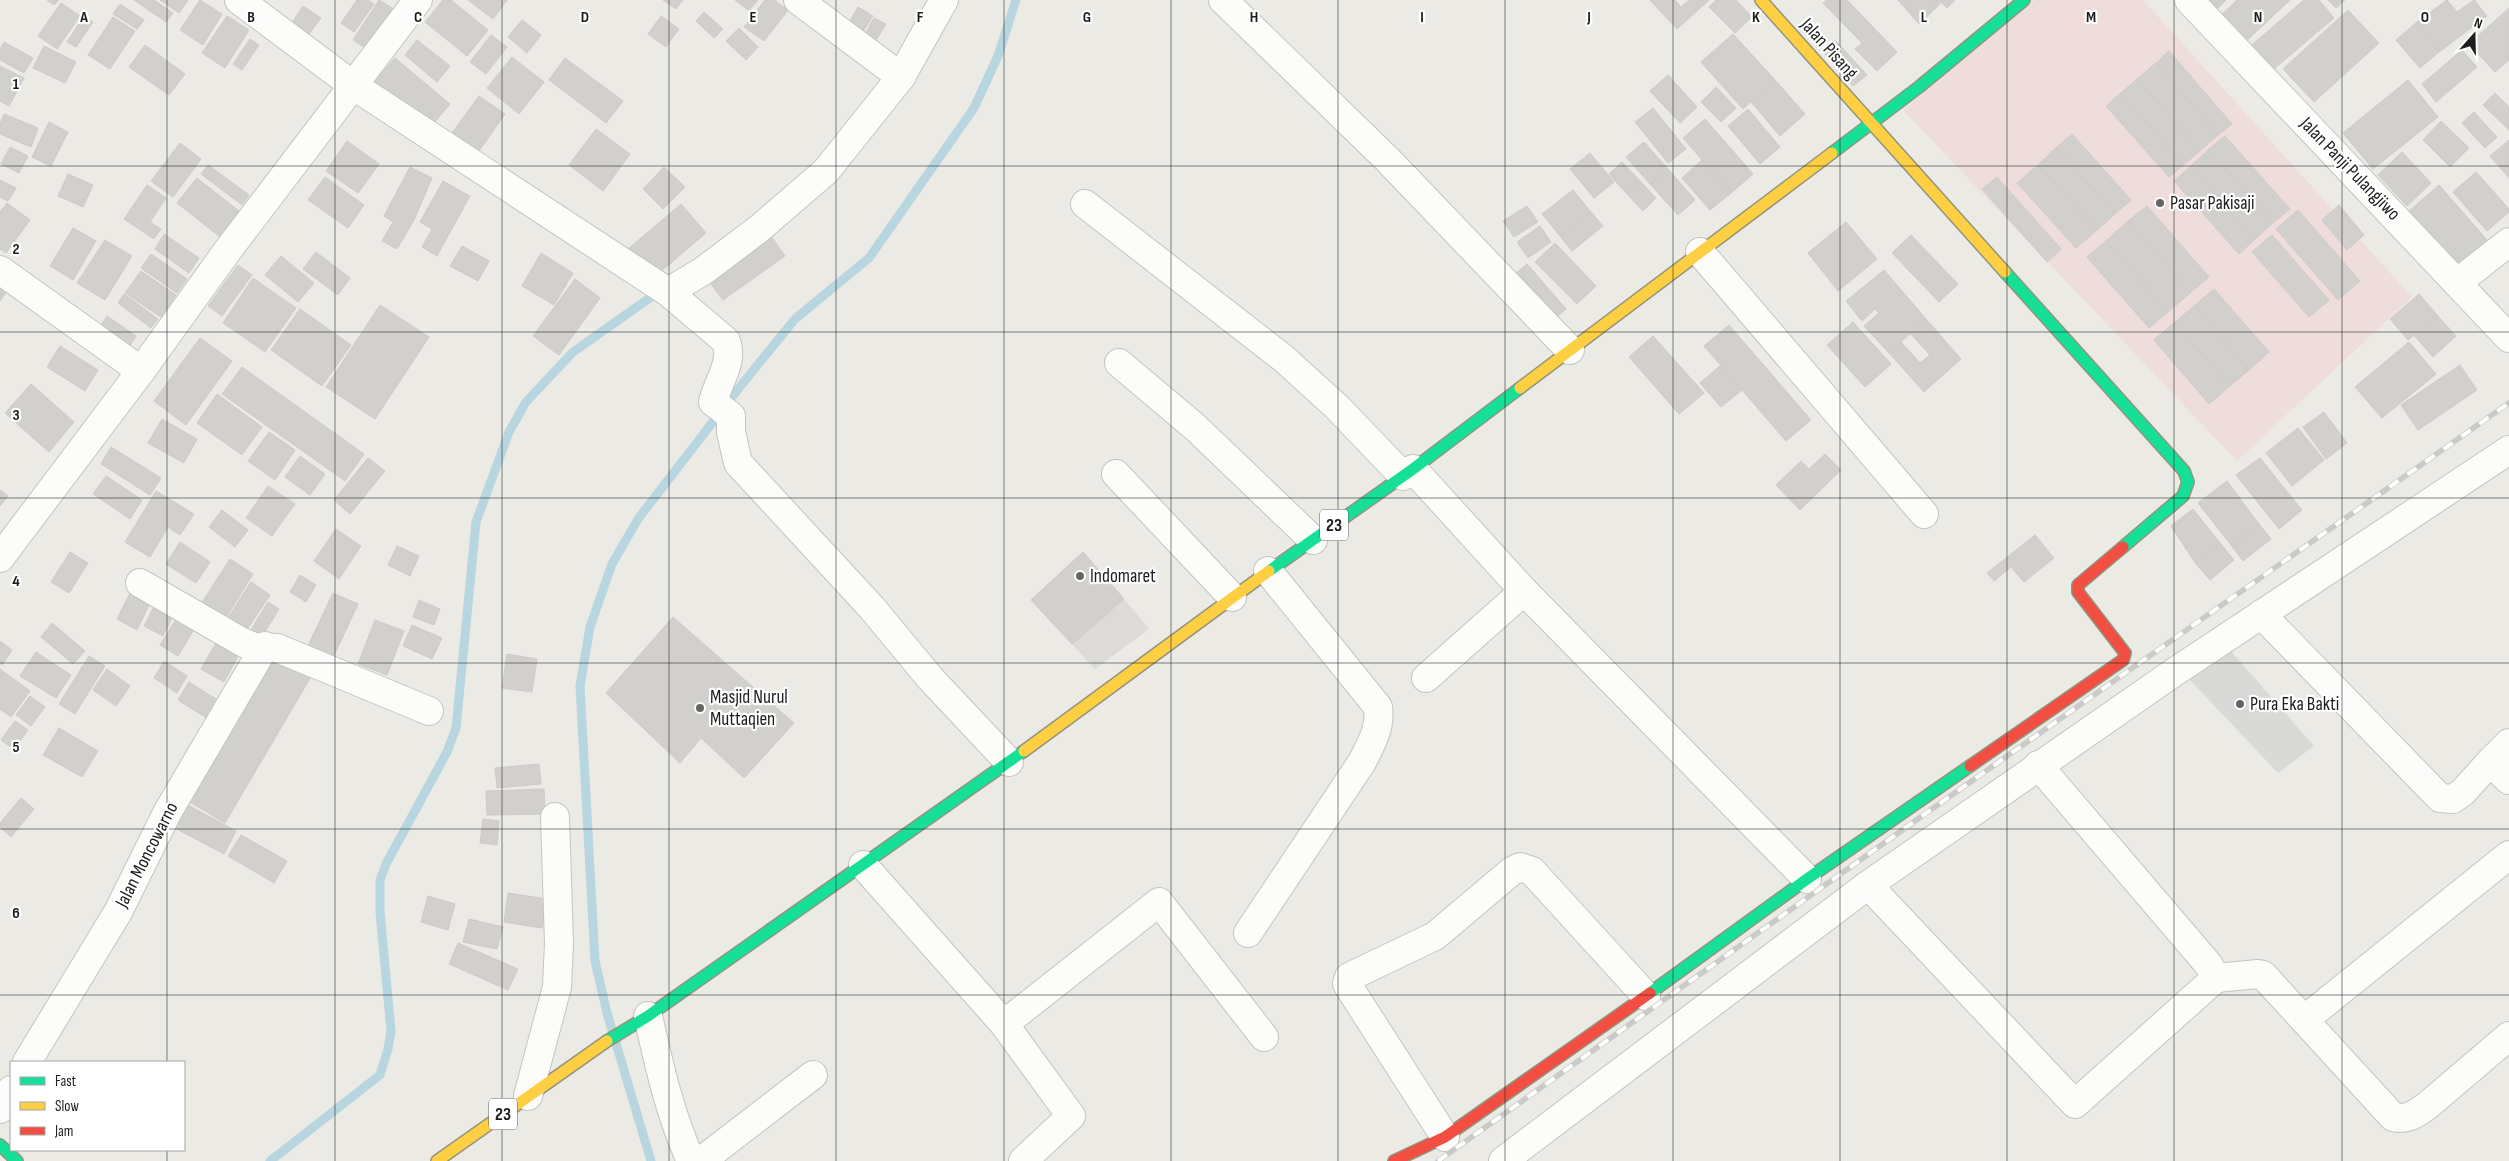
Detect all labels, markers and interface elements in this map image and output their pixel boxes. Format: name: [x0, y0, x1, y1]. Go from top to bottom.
text: A: [79, 8, 88, 27]
text: B: [247, 8, 255, 27]
text: C: [414, 8, 422, 27]
text: D: [581, 8, 589, 27]
text: E: [750, 8, 757, 27]
text: F: [917, 8, 924, 27]
text: G: [1083, 8, 1091, 27]
text: H: [1250, 8, 1258, 27]
text: I: [1420, 8, 1424, 27]
text: J: [1586, 8, 1591, 27]
text: K: [1752, 8, 1760, 27]
text: L: [1921, 8, 1928, 27]
text: M: [2086, 8, 2096, 27]
text: N: [2254, 8, 2262, 27]
text: O: [2421, 8, 2429, 27]
north arrow: [2449, 10, 2499, 60]
street label: Jalan Pisang: [1795, 13, 1863, 85]
text: N: [2472, 14, 2485, 33]
text: 1: [13, 75, 20, 94]
street label: Jalan Panji Pulangjiwo: [2294, 112, 2405, 225]
place label: Pasar Pakisaji: [2170, 192, 2255, 215]
marker: Pasar Pakisaji: [2154, 197, 2166, 209]
text: 2: [12, 240, 20, 259]
text: 3: [12, 406, 20, 425]
road number: 23: [1320, 510, 1348, 540]
place label: Indomaret: [1090, 565, 1156, 588]
marker: Indomaret: [1074, 570, 1086, 582]
text: 4: [12, 572, 20, 591]
place label: Masjid Nurul Muttaqien: [710, 686, 788, 731]
place label: Pura Eka Bakti: [2250, 693, 2339, 716]
marker: Pura Eka Bakti: [2234, 698, 2246, 710]
marker: Masjid Nurul Muttaqien: [694, 702, 706, 714]
text: 5: [12, 738, 20, 757]
street label: Jalan Moncowarno: [110, 799, 183, 912]
text: 6: [12, 904, 20, 923]
legend: [10, 1061, 185, 1151]
text: Fast: [55, 1072, 77, 1091]
text: Slow: [55, 1097, 79, 1116]
road number: 23: [489, 1098, 517, 1130]
text: Jam: [54, 1122, 73, 1141]

